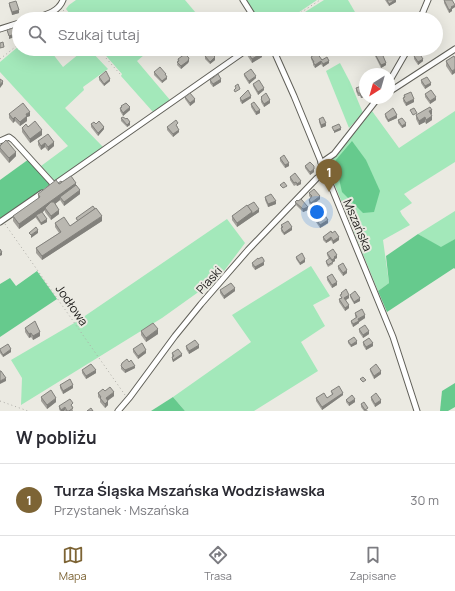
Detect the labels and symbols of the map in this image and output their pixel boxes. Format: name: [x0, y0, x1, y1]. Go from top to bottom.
north arrow: [359, 68, 395, 104]
pin: 1: [316, 159, 342, 192]
street label: Mszańska: [339, 196, 377, 254]
your location: [307, 202, 327, 222]
street label: Piaski: [192, 263, 226, 297]
street label: Jodłowa: [52, 281, 92, 329]

